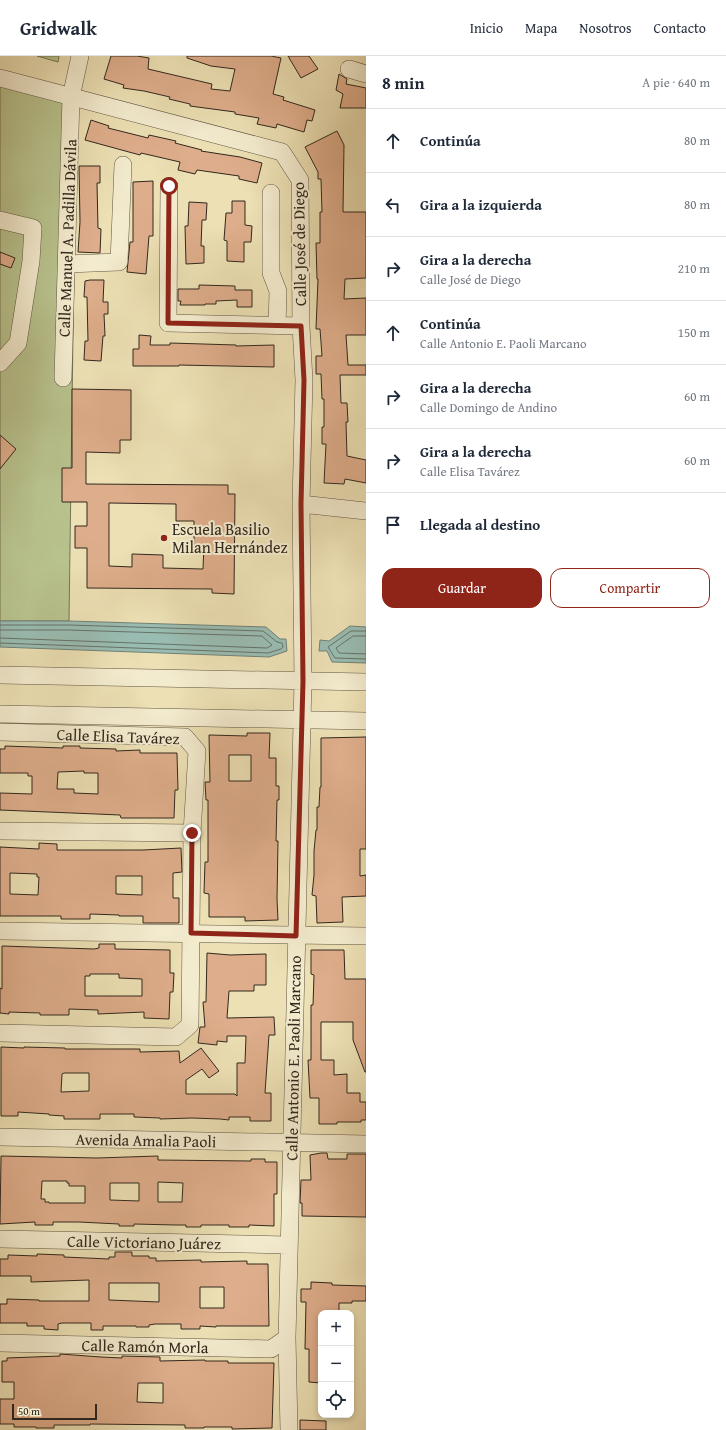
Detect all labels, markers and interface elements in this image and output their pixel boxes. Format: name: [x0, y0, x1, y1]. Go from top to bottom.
text: Gridwalk: [20, 14, 97, 42]
text: Inicio: [470, 18, 503, 38]
text: Mapa: [525, 18, 557, 38]
text: Nosotros: [579, 18, 632, 38]
text: Contacto: [654, 18, 706, 38]
text: 8 min: [382, 70, 424, 95]
text: A pie · 640 m: [642, 73, 710, 92]
icon: ahead: [382, 130, 404, 152]
text: Continúa: [420, 130, 481, 151]
text: 80 m: [684, 131, 710, 150]
street label: Calle Manuel A. Padilla Dávila: [52, 138, 82, 338]
route start: [160, 177, 178, 195]
street label: Calle José de Diego: [286, 182, 312, 306]
icon: left: [382, 194, 404, 216]
text: Gira a la izquierda: [420, 194, 542, 215]
text: 80 m: [684, 195, 710, 214]
text: Gira a la derecha: [420, 249, 531, 270]
icon: right: [382, 258, 404, 280]
text: 210 m: [678, 259, 710, 278]
text: Calle José de Diego: [420, 270, 521, 289]
text: Continúa: [420, 313, 481, 334]
icon: ahead: [382, 322, 404, 344]
text: 150 m: [678, 323, 710, 342]
text: Calle Antonio E. Paoli Marcano: [420, 334, 587, 353]
text: Gira a la derecha: [420, 377, 531, 398]
icon: right: [382, 386, 404, 408]
text: 60 m: [684, 387, 710, 406]
text: Calle Domingo de Andino: [420, 398, 557, 417]
text: Gira a la derecha: [420, 441, 531, 462]
icon: right: [382, 450, 404, 472]
text: 60 m: [684, 451, 710, 470]
text: Calle Elisa Tavárez: [420, 462, 520, 481]
icon: arrive: [382, 514, 404, 536]
text: Llegada al destino: [420, 514, 540, 535]
place label: Escuela Basilio Milan Hernández: [172, 517, 287, 559]
marker: Escuela Basilio Milan Hernández: [159, 533, 169, 543]
button: Guardar: [382, 568, 542, 608]
button: Compartir: [550, 568, 710, 608]
street label: Calle Elisa Tavárez: [56, 722, 180, 750]
route end: [183, 824, 201, 842]
street label: Calle Antonio E. Paoli Marcano: [279, 955, 307, 1161]
street label: Avenida Amalia Paoli: [75, 1127, 217, 1153]
street label: Calle Victoriano Juárez: [67, 1229, 221, 1255]
map controls: [318, 1310, 354, 1418]
button: +: [318, 1310, 354, 1346]
street label: Calle Ramón Morla: [81, 1333, 209, 1359]
button: −: [318, 1346, 354, 1382]
button: locate: [318, 1382, 354, 1418]
scale bar: [12, 1402, 97, 1421]
text: 50 m: [18, 1403, 40, 1419]

